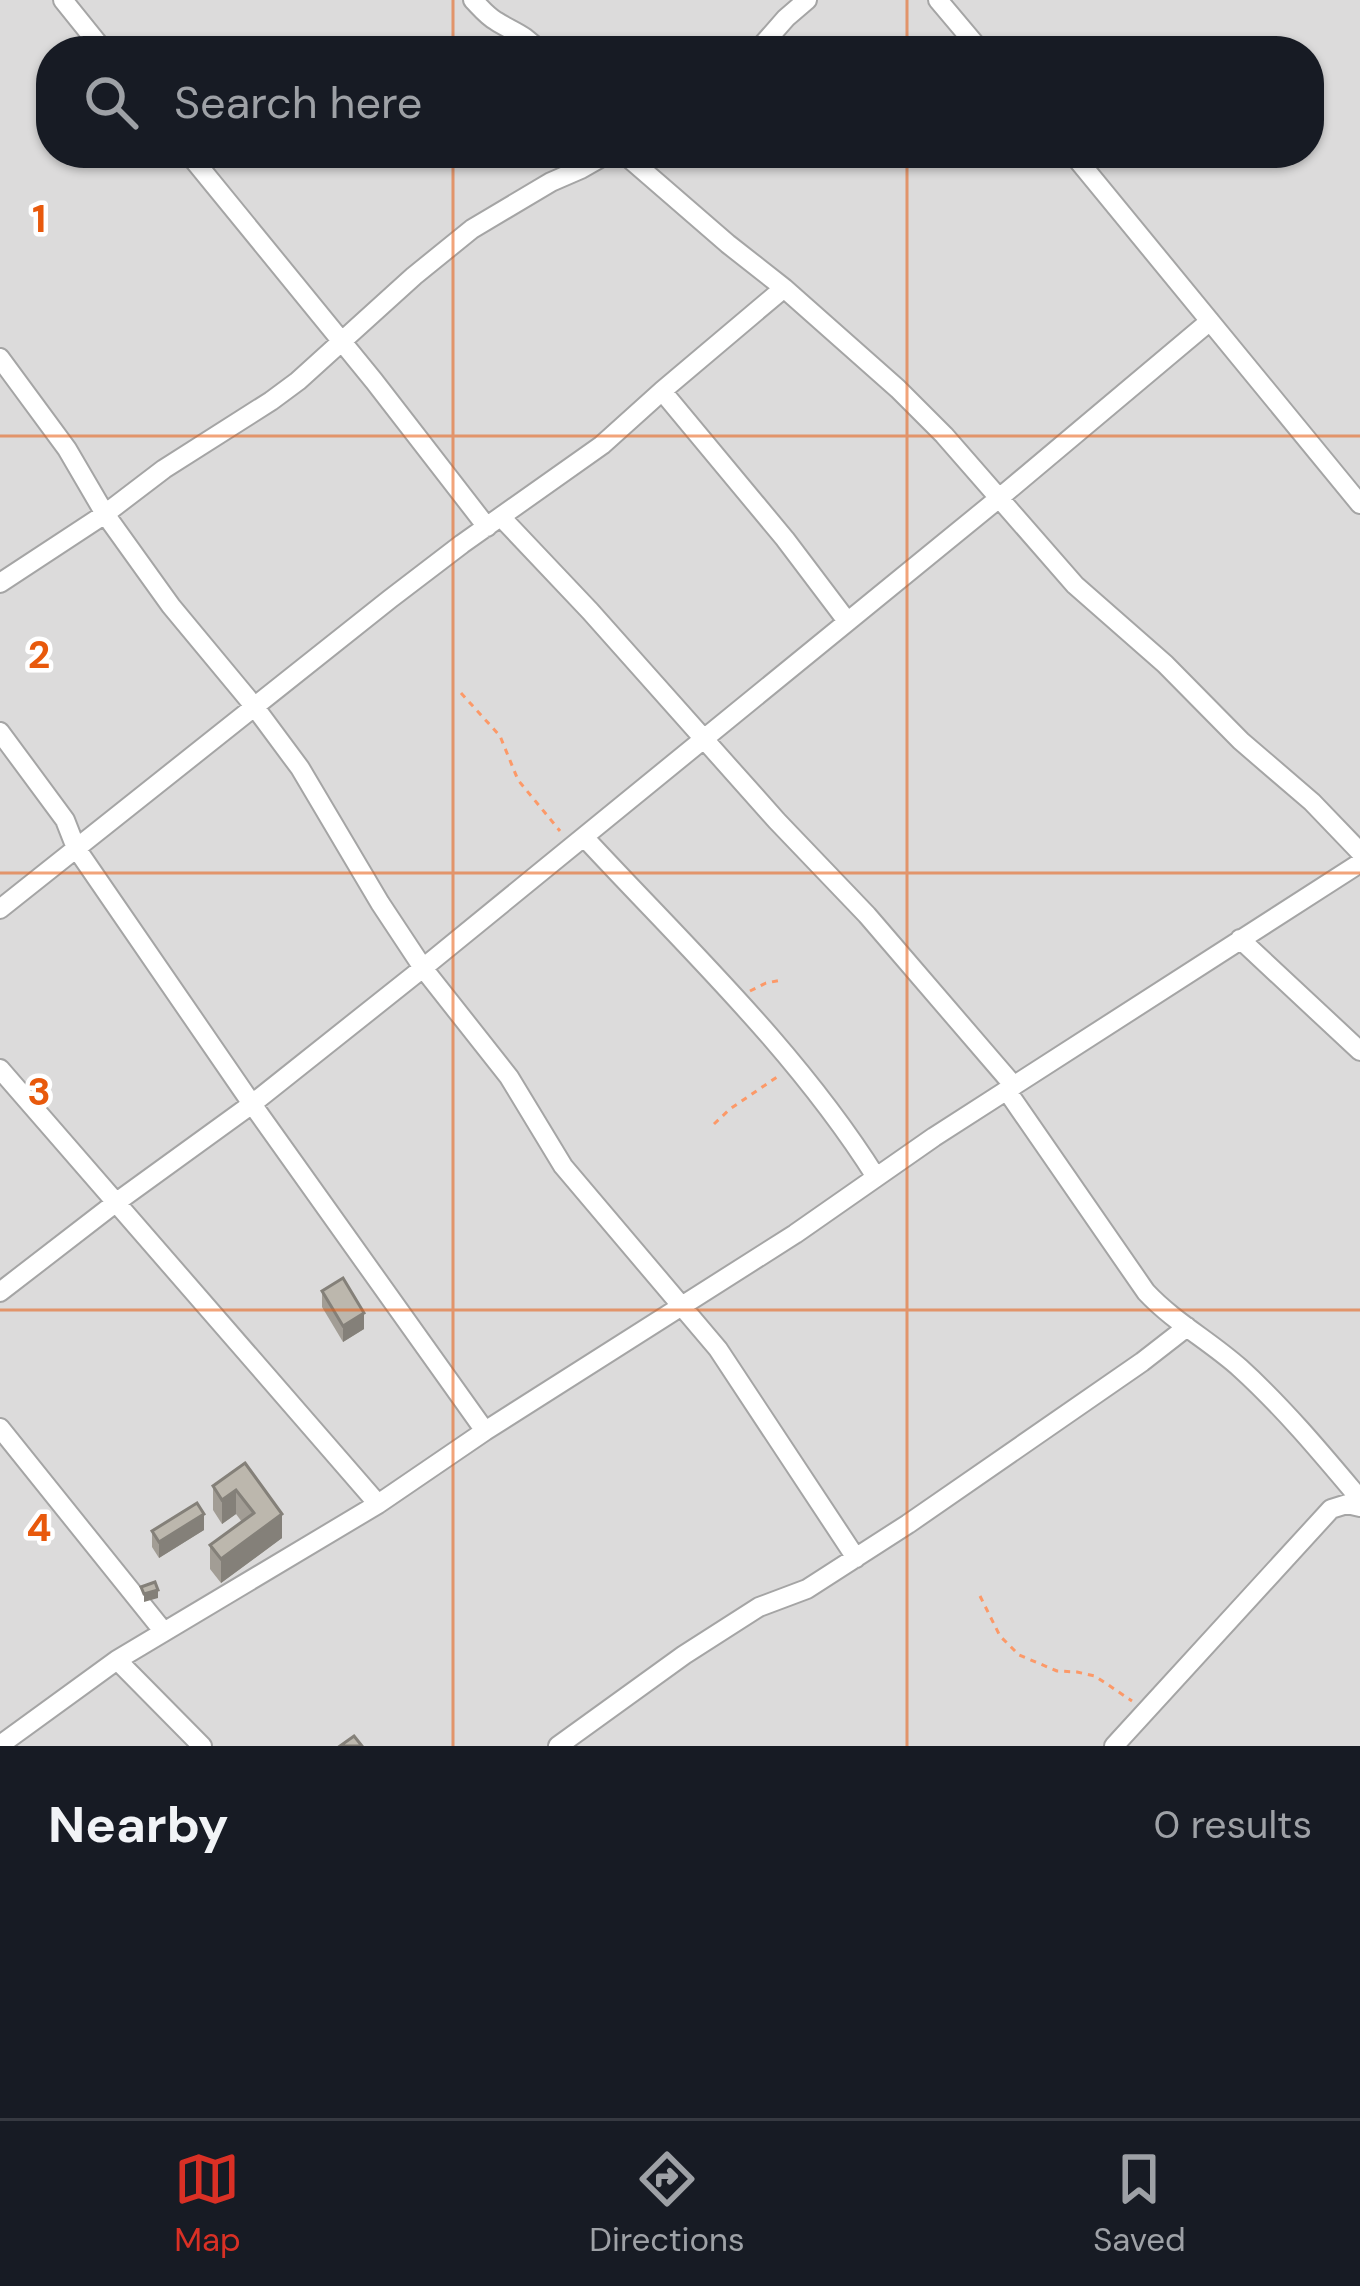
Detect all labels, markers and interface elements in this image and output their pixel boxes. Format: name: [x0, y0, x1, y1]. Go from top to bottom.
search box: [36, 36, 1324, 168]
icon: search: [78, 69, 144, 135]
text: Search here: [174, 73, 422, 132]
text: 1: [32, 193, 46, 244]
text: 2: [28, 629, 50, 680]
text: 3: [27, 1066, 51, 1117]
text: 4: [26, 1502, 52, 1553]
text: Nearby: [48, 1791, 229, 1858]
text: 0 results: [1154, 1799, 1312, 1850]
tab: Map: [174, 2146, 241, 2261]
tab: Directions: [589, 2146, 745, 2261]
tab: Saved: [1093, 2146, 1186, 2261]

